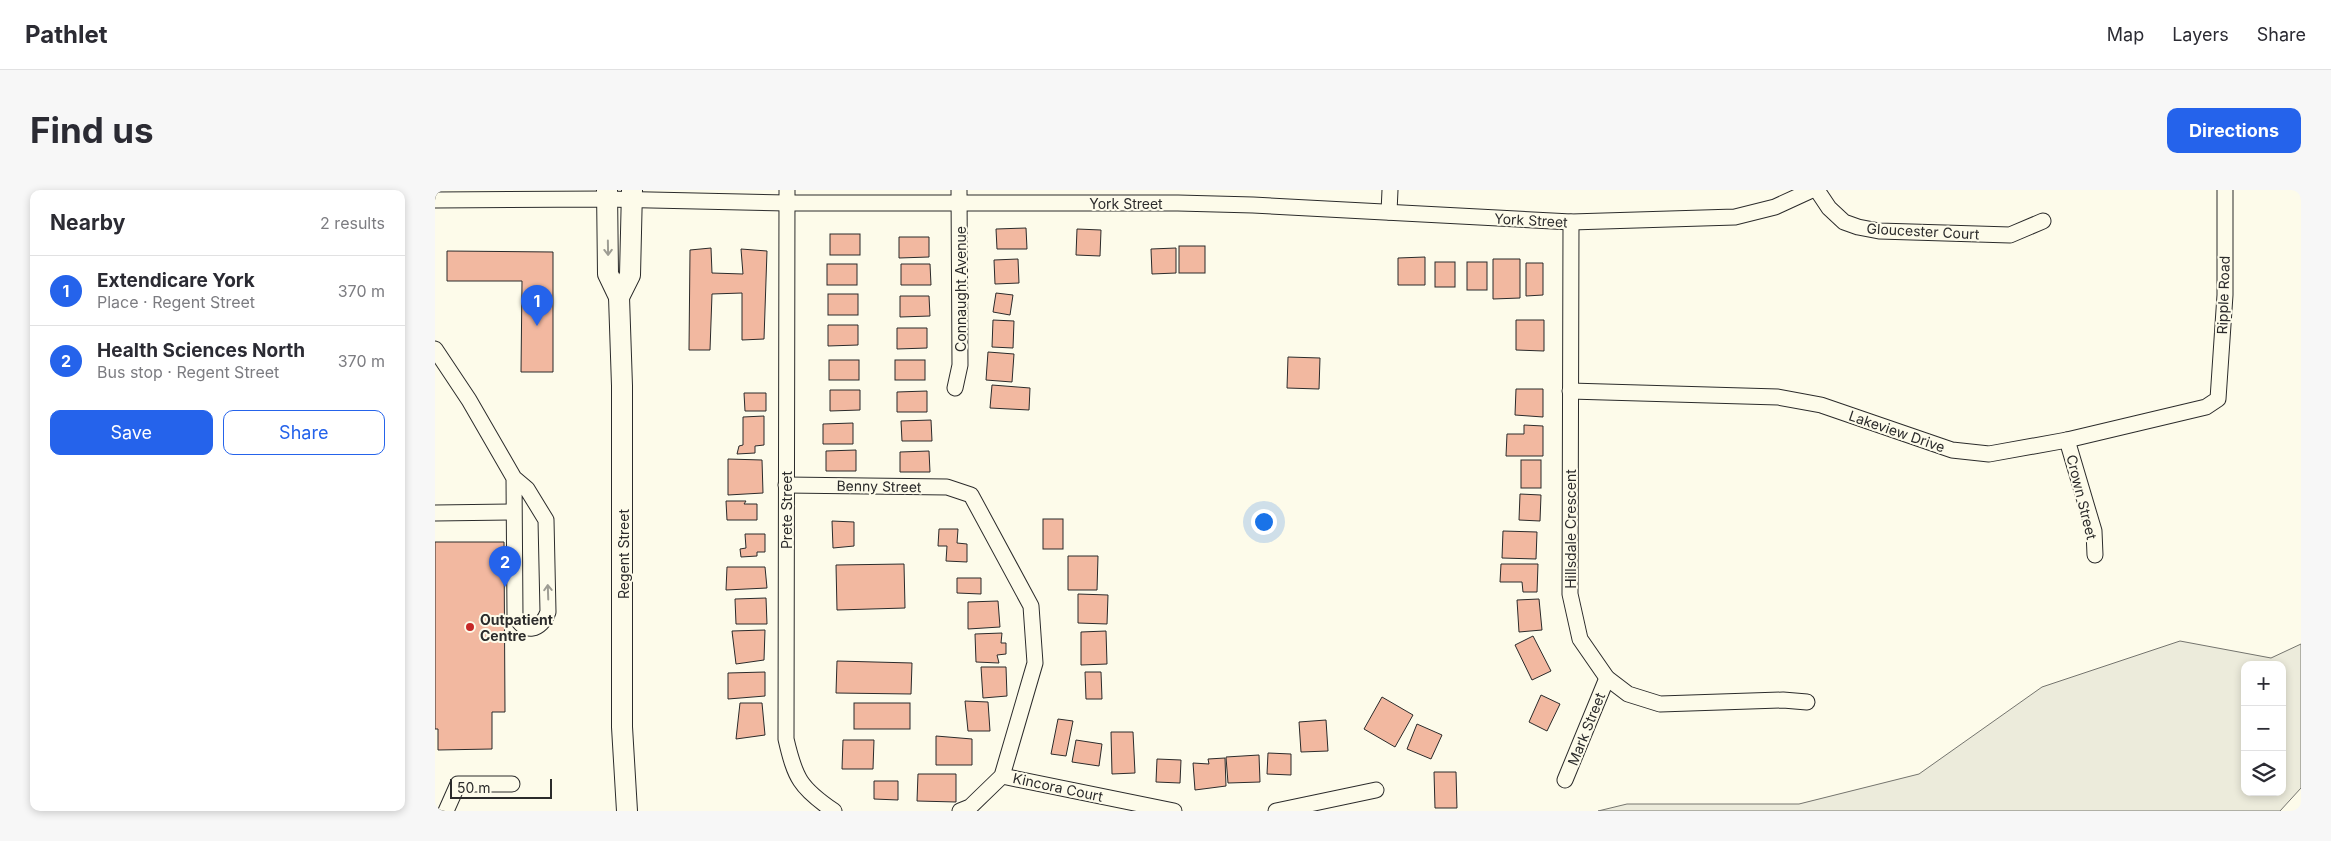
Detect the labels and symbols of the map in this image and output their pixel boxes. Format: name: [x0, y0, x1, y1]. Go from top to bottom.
street label: York Street: [1089, 195, 1163, 212]
street label: York Street: [1494, 210, 1569, 230]
street label: Gloucester Court: [1866, 220, 1980, 242]
street label: Connaught Avenue: [952, 226, 969, 352]
one-way arrow: [603, 240, 613, 256]
street label: Ripple Road: [2213, 255, 2233, 335]
pin: 1: [521, 285, 553, 326]
street label: Lakeview Drive: [1847, 407, 1947, 455]
street label: Crown Street: [2063, 453, 2101, 541]
street label: Hillsdale Crescent: [1562, 469, 1579, 589]
street label: Prete Street: [778, 470, 795, 549]
street label: Benny Street: [836, 477, 922, 495]
street label: Regent Street: [615, 509, 632, 599]
your location: [1251, 509, 1277, 535]
pin: 2: [489, 546, 521, 587]
one-way arrow: [543, 585, 553, 601]
place label: Outpatient Centre: [480, 611, 553, 644]
marker: Outpatient Centre: [464, 621, 476, 633]
street label: Mark Street: [1564, 690, 1608, 768]
street label: Kincora Court: [1011, 769, 1105, 805]
scale bar: [450, 776, 553, 799]

